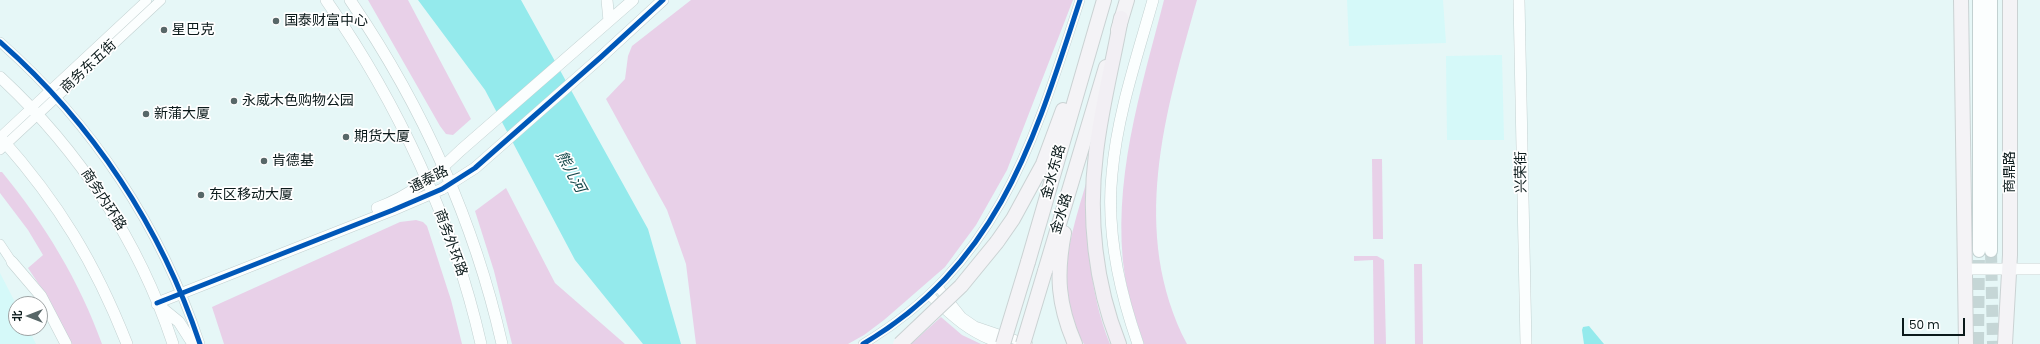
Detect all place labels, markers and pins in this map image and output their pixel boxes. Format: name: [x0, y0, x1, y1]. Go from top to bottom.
place label: 国泰财富中心: [284, 13, 368, 29]
marker: 国泰财富中心: [271, 16, 281, 26]
place label: 星巴克: [172, 22, 214, 38]
marker: 星巴克: [159, 25, 169, 35]
place label: 永威木色购物公园: [242, 93, 354, 109]
marker: 永威木色购物公园: [229, 96, 239, 106]
place label: 新蒲大厦: [154, 106, 210, 122]
marker: 新蒲大厦: [141, 109, 151, 119]
place label: 期货大厦: [354, 129, 410, 145]
marker: 期货大厦: [341, 132, 351, 142]
place label: 肯德基: [272, 153, 314, 169]
marker: 肯德基: [259, 156, 269, 166]
place label: 东区移动大厦: [209, 187, 293, 203]
marker: 东区移动大厦: [196, 190, 206, 200]

